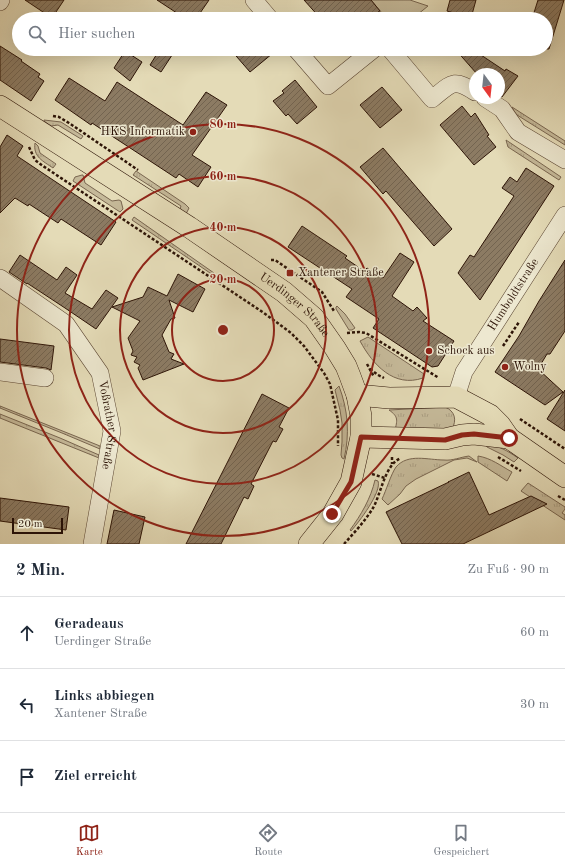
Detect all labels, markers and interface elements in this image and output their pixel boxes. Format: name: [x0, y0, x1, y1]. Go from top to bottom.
search box: [12, 12, 553, 56]
icon: search: [26, 23, 48, 45]
text: Hier suchen: [58, 27, 135, 42]
north arrow: [469, 68, 505, 104]
text: 80 m: [210, 119, 237, 131]
place label: HKS Informatik: [100, 126, 185, 138]
marker: HKS Informatik: [188, 127, 198, 137]
text: 60 m: [210, 171, 237, 183]
text: 40 m: [210, 222, 237, 234]
street label: Humboldtstraße: [486, 256, 541, 333]
place label: Xantener Straße: [298, 267, 384, 279]
marker: Xantener Straße: [285, 268, 295, 278]
street label: Uerdinger Straße: [257, 271, 332, 340]
text: 20 m: [210, 274, 237, 286]
centre of rings: [216, 323, 230, 337]
place label: Schock aus: [437, 345, 495, 357]
marker: Schock aus: [424, 346, 434, 356]
place label: Wolny: [513, 361, 547, 373]
marker: Wolny: [500, 362, 510, 372]
street label: Voßrather Straße: [96, 379, 118, 471]
route start: [500, 429, 518, 447]
route end: [323, 505, 341, 523]
scale bar: [12, 516, 63, 535]
text: 20 m: [18, 519, 43, 530]
text: 2 Min.: [16, 562, 65, 579]
text: Zu Fuß · 90 m: [467, 563, 549, 576]
text: Geradeaus: [54, 617, 123, 632]
icon: ahead: [16, 622, 38, 644]
text: 60 m: [520, 626, 549, 639]
text: Uerdinger Straße: [54, 635, 151, 648]
text: Links abbiegen: [54, 689, 155, 704]
icon: left: [16, 694, 38, 716]
text: 30 m: [520, 698, 549, 711]
text: Xantener Straße: [54, 707, 147, 720]
icon: arrive: [16, 766, 38, 788]
text: Ziel erreicht: [54, 769, 137, 784]
tab: Karte: [76, 822, 103, 860]
tab: Route: [254, 822, 282, 860]
tab: Gespeichert: [434, 822, 489, 860]

